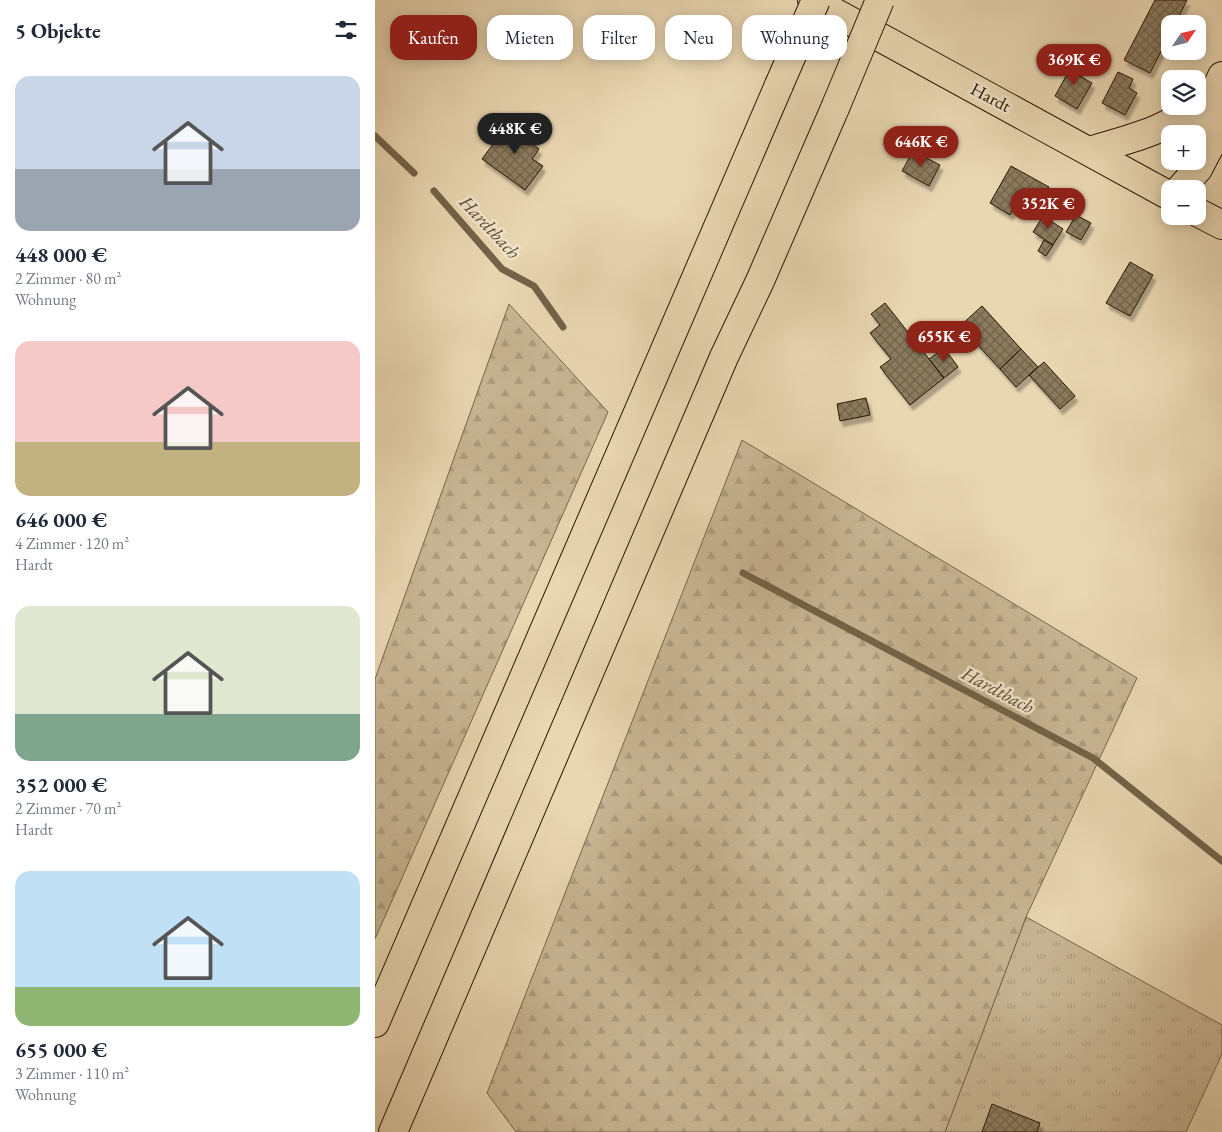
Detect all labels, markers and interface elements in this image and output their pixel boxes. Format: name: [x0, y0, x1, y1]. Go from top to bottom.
chip: Kaufen: [390, 15, 477, 60]
chip: Mieten: [487, 15, 573, 60]
chip: Filter: [583, 15, 655, 60]
chip: Neu: [665, 15, 732, 60]
chip: Wohnung: [742, 15, 847, 60]
north arrow: [1161, 15, 1206, 60]
map controls: [1161, 15, 1206, 225]
icon: filters: [332, 16, 360, 44]
text: 5 Objekte: [15, 17, 101, 44]
pin: 369K €: [1033, 44, 1115, 86]
text: 369K €: [1047, 49, 1101, 70]
button: layers: [1161, 70, 1206, 115]
street label: Hardt: [967, 77, 1015, 117]
icon: home: [143, 108, 233, 198]
pin: 448K €: [474, 112, 556, 155]
text: 448K €: [488, 118, 542, 139]
button: +: [1161, 125, 1206, 170]
pin: 646K €: [880, 126, 962, 168]
text: 646K €: [894, 131, 948, 152]
button: −: [1161, 180, 1206, 225]
pin: 352K €: [1007, 188, 1089, 230]
water label: Hardtbach: [454, 189, 526, 264]
text: 352K €: [1021, 193, 1075, 214]
text: 448 000 €: [15, 241, 107, 268]
text: 2 Zimmer · 80 m²: [15, 268, 121, 289]
text: Wohnung: [15, 289, 76, 310]
pin: 655K €: [903, 320, 985, 363]
text: 655K €: [917, 326, 971, 347]
icon: home: [143, 373, 233, 463]
text: 646 000 €: [15, 506, 107, 533]
text: 4 Zimmer · 120 m²: [15, 533, 129, 554]
text: Hardt: [15, 554, 53, 575]
icon: home: [143, 638, 233, 728]
water label: Hardtbach: [957, 660, 1038, 719]
text: 352 000 €: [15, 771, 107, 798]
text: 2 Zimmer · 70 m²: [15, 798, 121, 819]
text: Hardt: [15, 819, 53, 840]
icon: home: [143, 903, 233, 993]
text: 655 000 €: [15, 1036, 107, 1063]
text: 3 Zimmer · 110 m²: [15, 1063, 129, 1084]
text: Wohnung: [15, 1084, 76, 1105]

